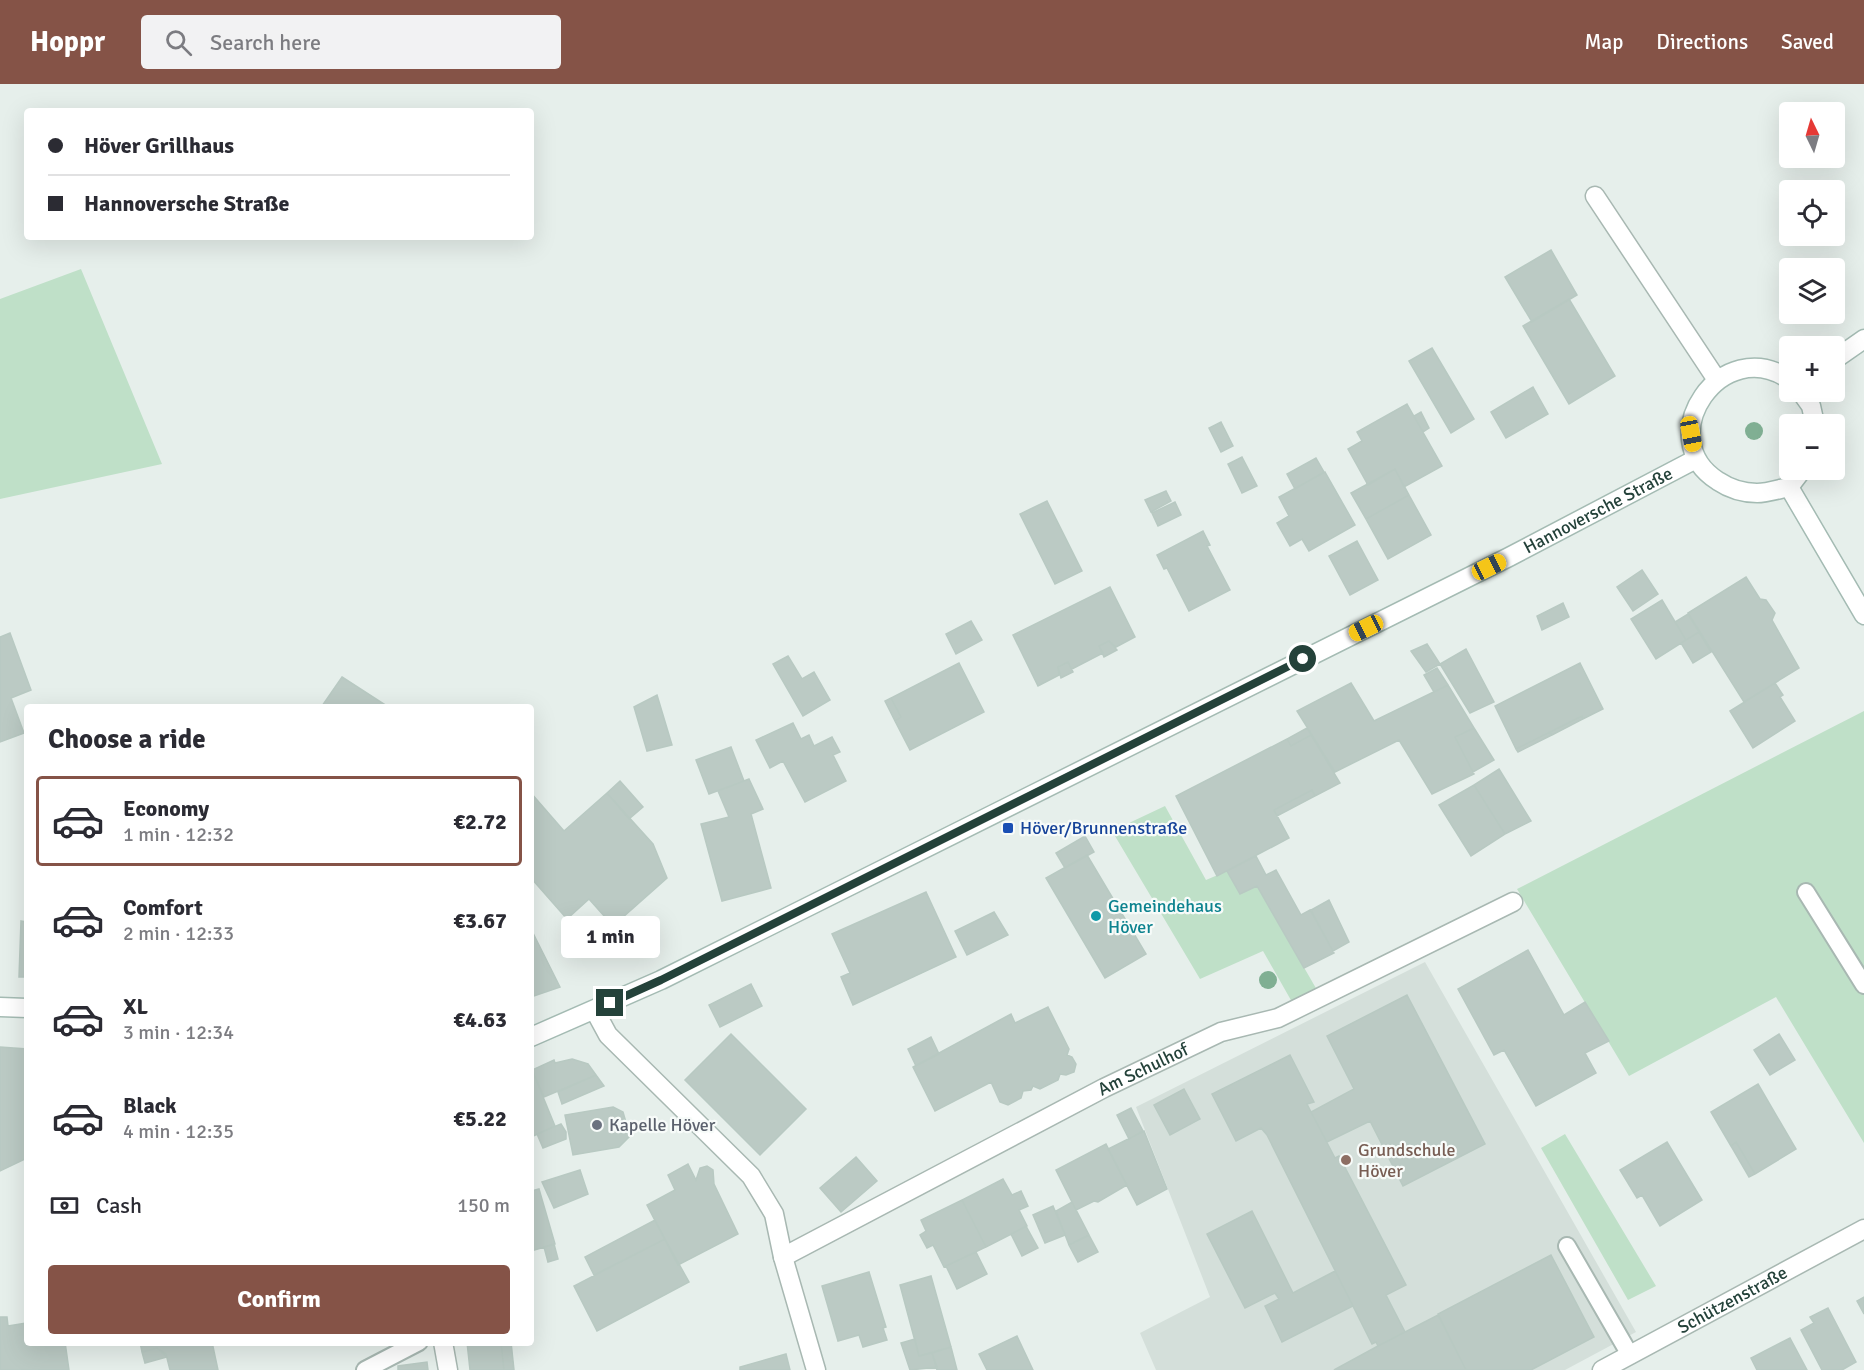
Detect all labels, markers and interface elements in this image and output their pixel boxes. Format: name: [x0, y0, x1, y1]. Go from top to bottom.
search box: [141, 15, 561, 69]
text: Hoppr: [30, 25, 105, 59]
icon: search: [162, 26, 195, 59]
text: Search here: [210, 29, 321, 56]
text: Map: [1585, 29, 1623, 55]
text: Directions: [1656, 29, 1748, 55]
text: Saved: [1781, 29, 1834, 55]
north arrow: [1779, 102, 1845, 168]
map controls: [1779, 102, 1845, 480]
text: Höver Grillhaus: [84, 132, 234, 159]
button: locate: [1779, 180, 1845, 246]
text: Hannoversche Straße: [84, 190, 289, 217]
button: layers: [1779, 258, 1845, 324]
button: +: [1779, 336, 1845, 402]
button: −: [1779, 414, 1845, 480]
car: [1679, 415, 1703, 453]
street label: Hannoversche Straße: [1520, 462, 1676, 558]
car: [1469, 551, 1509, 583]
car: [1346, 612, 1386, 644]
route start: [1289, 645, 1316, 672]
text: Choose a ride: [48, 723, 206, 756]
icon: car: [51, 794, 105, 848]
text: Economy: [123, 795, 209, 822]
text: €2.72: [453, 808, 507, 835]
place label: Höver/Brunnenstraße: [1020, 817, 1187, 839]
marker: Höver/Brunnenstraße: [1001, 821, 1015, 835]
text: 1 min · 12:32: [123, 822, 234, 847]
icon: car: [51, 893, 105, 947]
text: Comfort: [123, 894, 203, 921]
place label: Gemeindehaus Höver: [1108, 895, 1222, 938]
text: €3.67: [453, 907, 507, 934]
marker: Gemeindehaus Höver: [1089, 909, 1103, 923]
callout: 1 min: [560, 916, 660, 958]
text: 2 min · 12:33: [123, 921, 234, 946]
text: 1 min: [586, 924, 635, 949]
route end: [596, 989, 623, 1016]
icon: car: [51, 992, 105, 1046]
text: XL: [123, 993, 148, 1020]
text: €4.63: [453, 1006, 507, 1033]
text: 3 min · 12:34: [123, 1020, 234, 1045]
street label: Am Schulhof: [1094, 1038, 1193, 1100]
icon: car: [51, 1091, 105, 1145]
text: Black: [123, 1092, 177, 1119]
text: €5.22: [453, 1105, 507, 1132]
place label: Kapelle Höver: [609, 1114, 716, 1136]
marker: Kapelle Höver: [590, 1118, 604, 1132]
text: 4 min · 12:35: [123, 1119, 234, 1144]
place label: Grundschule Höver: [1358, 1139, 1456, 1182]
marker: Grundschule Höver: [1339, 1153, 1353, 1167]
icon: cash: [48, 1189, 81, 1222]
text: Cash: [96, 1192, 142, 1219]
text: 150 m: [457, 1193, 510, 1218]
street label: Schützenstraße: [1674, 1261, 1791, 1338]
button: Confirm: [48, 1265, 510, 1334]

